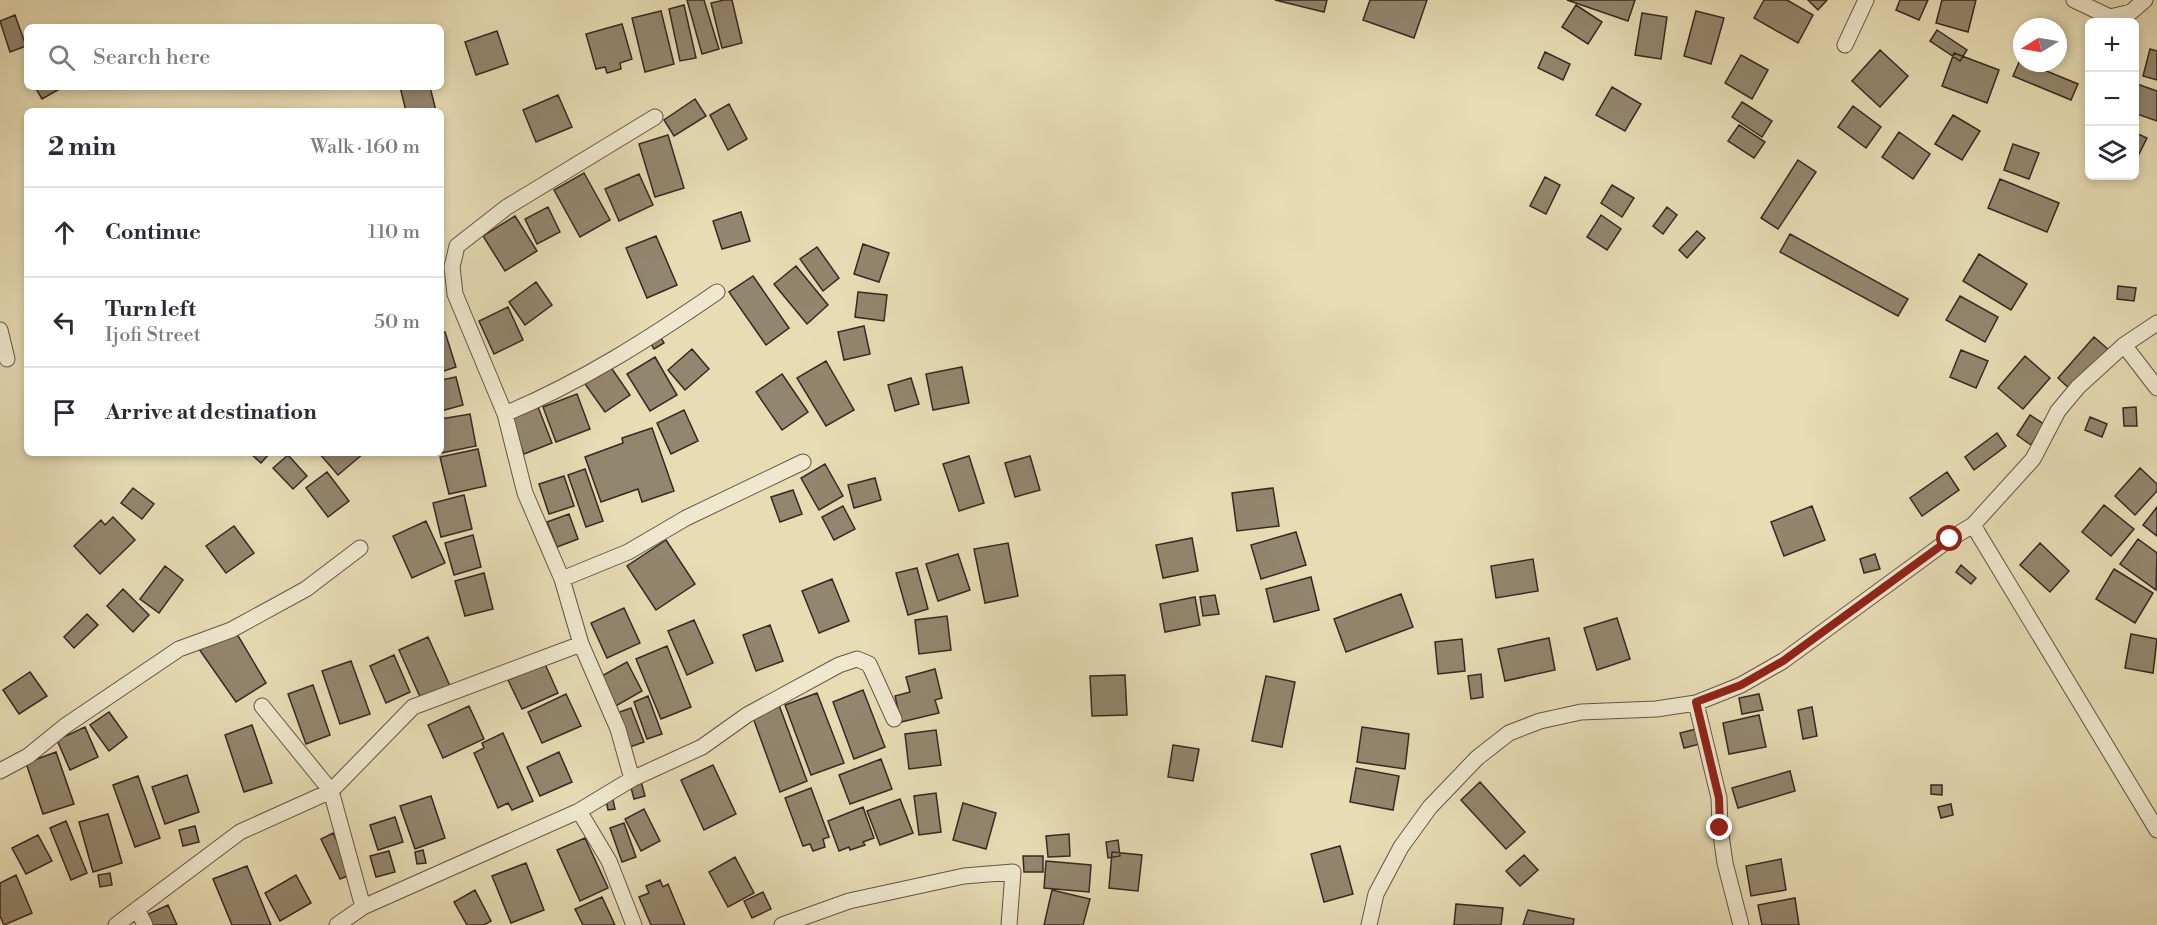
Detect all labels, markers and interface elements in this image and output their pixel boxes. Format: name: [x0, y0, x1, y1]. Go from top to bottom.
north arrow: [2013, 18, 2067, 72]
map controls: [2085, 18, 2139, 180]
button: +: [2085, 18, 2139, 72]
search box: [24, 24, 444, 90]
icon: search: [45, 41, 78, 74]
text: Search here: [93, 44, 210, 71]
button: −: [2085, 72, 2139, 126]
button: layers: [2085, 126, 2139, 180]
text: 2 min: [48, 131, 116, 163]
text: Walk · 160 m: [310, 135, 420, 160]
icon: ahead: [48, 216, 81, 249]
text: Continue: [105, 219, 201, 246]
text: 110 m: [368, 220, 420, 245]
text: Turn left: [105, 296, 196, 323]
icon: left: [48, 306, 81, 339]
text: 50 m: [374, 310, 420, 335]
text: Ijofi Street: [105, 323, 201, 348]
icon: arrive: [48, 396, 81, 429]
text: Arrive at destination: [105, 399, 317, 426]
route start: [1936, 525, 1962, 551]
route end: [1706, 814, 1732, 840]

